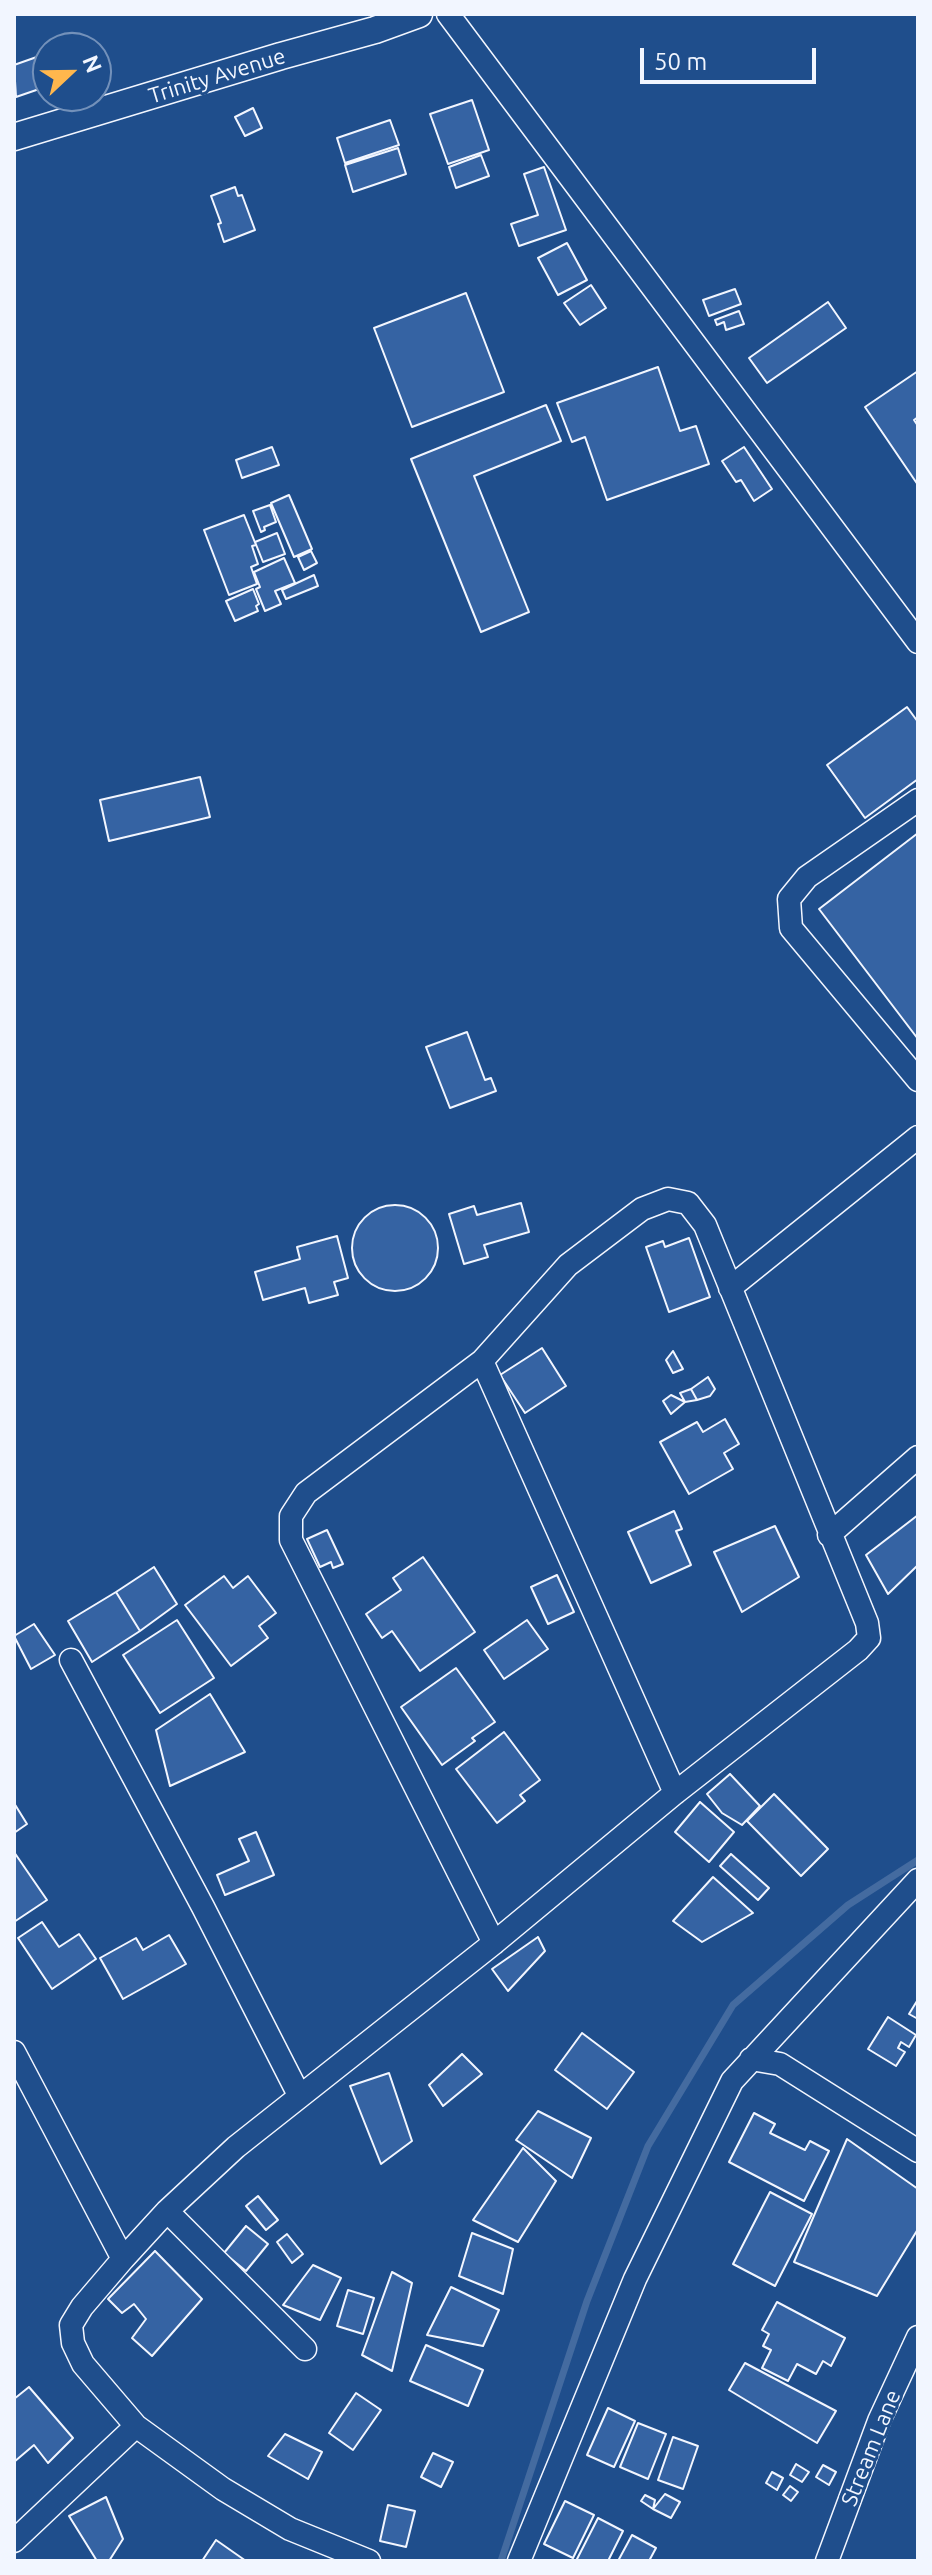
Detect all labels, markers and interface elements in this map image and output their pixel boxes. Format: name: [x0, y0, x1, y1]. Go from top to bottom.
north arrow: [32, 32, 112, 112]
scale bar: [644, 32, 820, 82]
street label: Trinity Avenue: [145, 43, 289, 109]
text: 50 m: [654, 48, 707, 75]
text: N: [78, 51, 108, 76]
street label: Stream Lane: [836, 2386, 906, 2510]

